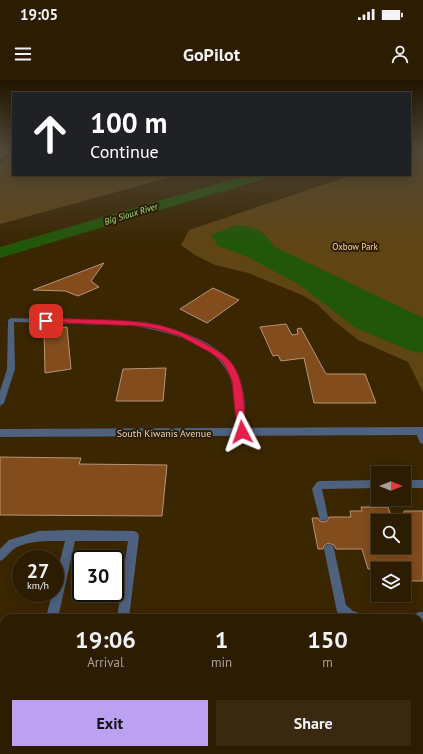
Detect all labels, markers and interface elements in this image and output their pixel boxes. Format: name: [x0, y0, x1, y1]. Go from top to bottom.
text: 19:05: [20, 5, 58, 24]
icon: menu: [12, 43, 34, 65]
text: GoPilot: [183, 43, 240, 66]
icon: person: [389, 43, 411, 65]
text: 100 m: [90, 104, 167, 141]
icon: ahead: [24, 108, 76, 160]
text: Continue: [90, 140, 159, 163]
water label: Big Sioux River: [103, 200, 160, 227]
park label: Oxbow Park: [332, 241, 378, 252]
pin: [29, 304, 63, 338]
icon: arrive: [35, 310, 57, 332]
position arrow: [221, 411, 263, 453]
street label: South Kiwanis Avenue: [117, 427, 211, 440]
north arrow: [371, 466, 411, 506]
map controls: [371, 466, 411, 602]
button: search: [371, 514, 411, 554]
speed limit sign: 30: [72, 550, 124, 602]
text: 27: [27, 558, 49, 584]
button: layers: [371, 562, 411, 602]
text: km/h: [27, 579, 49, 592]
text: 19:06: [75, 624, 136, 655]
text: 1: [215, 624, 228, 655]
text: 150: [307, 624, 348, 655]
text: Arrival: [87, 654, 124, 671]
text: min: [211, 654, 232, 671]
text: m: [322, 654, 333, 671]
button: Exit: [12, 700, 208, 746]
button: Share: [216, 700, 411, 746]

